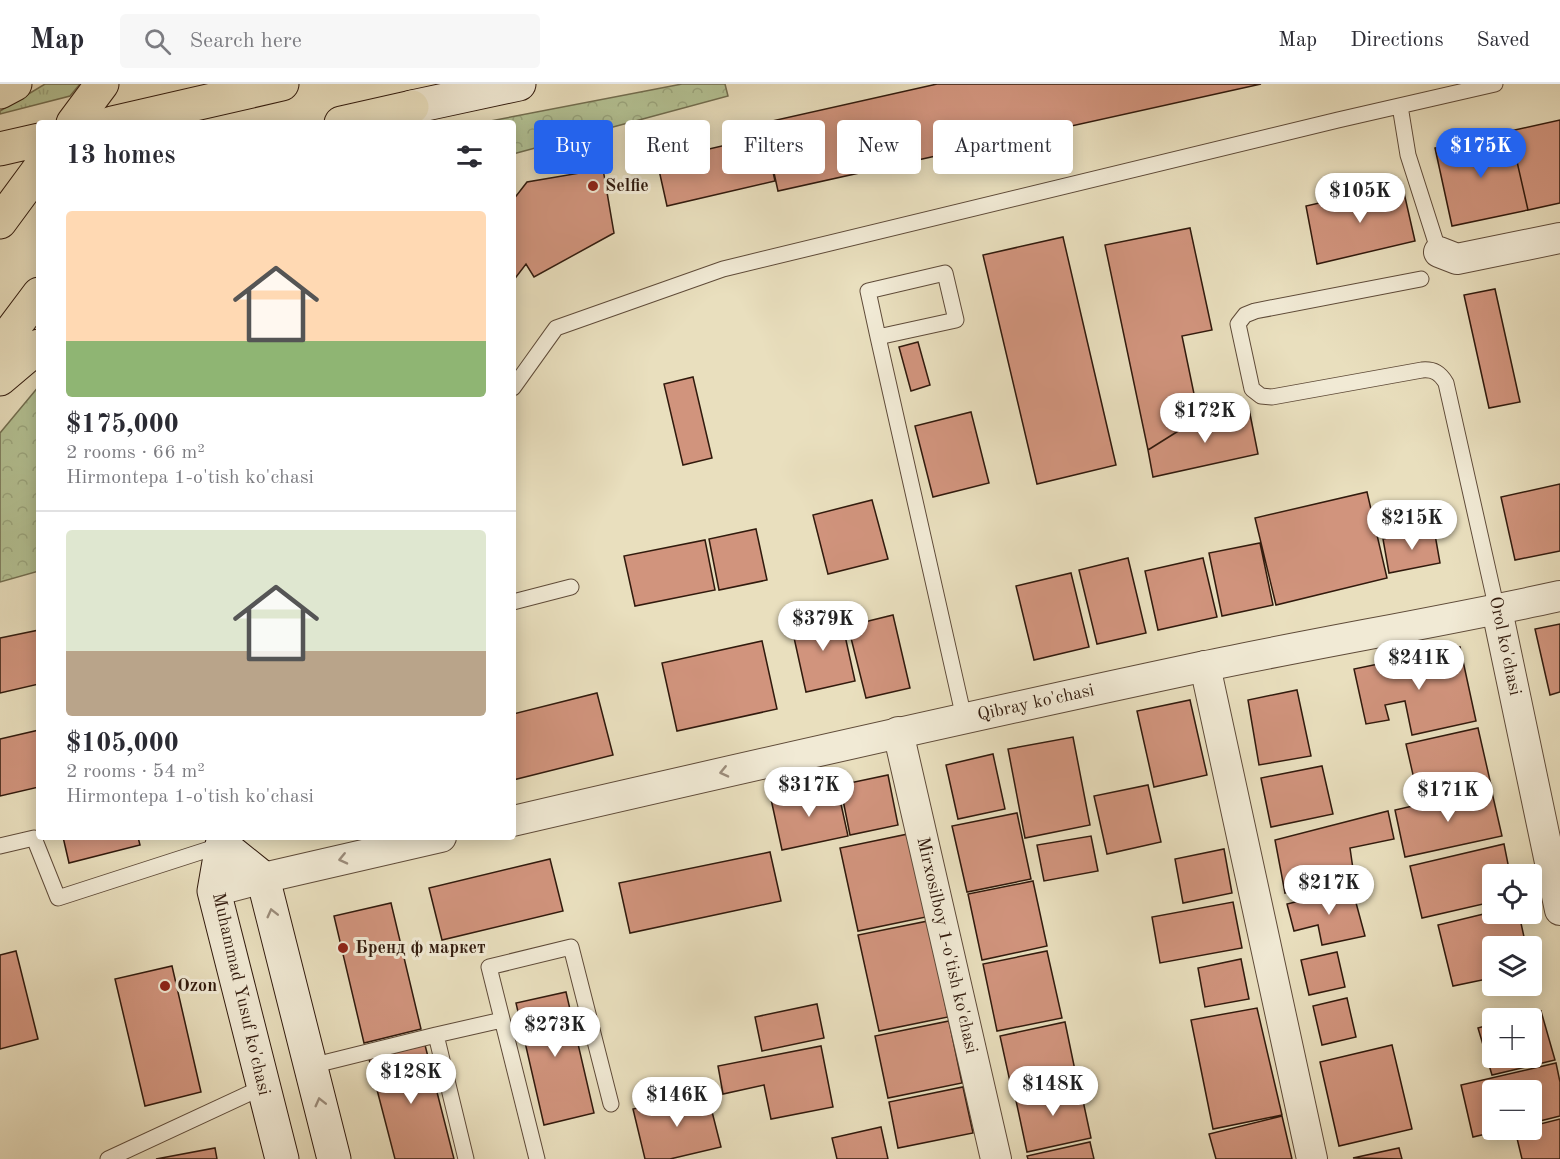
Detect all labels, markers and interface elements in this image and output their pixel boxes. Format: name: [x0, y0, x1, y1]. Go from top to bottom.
search box: [120, 14, 540, 68]
icon: search: [141, 25, 174, 58]
text: Map: [30, 27, 84, 55]
text: Search here: [189, 30, 302, 52]
text: Map: [1278, 30, 1317, 51]
text: Directions: [1350, 30, 1444, 51]
text: Saved: [1477, 30, 1530, 51]
chip: Buy: [534, 120, 613, 174]
chip: Rent: [625, 120, 710, 174]
chip: Filters: [722, 120, 825, 174]
chip: New: [837, 120, 921, 174]
chip: Apartment: [933, 120, 1073, 174]
pin: $175K: [1439, 128, 1523, 179]
text: $175K: [1450, 137, 1512, 157]
icon: filters: [453, 140, 486, 173]
text: 13 homes: [66, 143, 175, 169]
pin: $105K: [1318, 173, 1402, 224]
place label: Selfie: [605, 177, 649, 195]
marker: Selfie: [586, 179, 600, 193]
text: $105K: [1329, 182, 1391, 202]
icon: home: [222, 250, 330, 358]
pin: $172K: [1163, 393, 1247, 444]
text: $172K: [1174, 402, 1236, 422]
text: $175,000: [66, 412, 179, 438]
text: 2 rooms · 66 m²: [66, 443, 205, 463]
text: Hirmontepa 1-o'tish ko'chasi: [66, 468, 314, 488]
pin: $215K: [1370, 500, 1454, 551]
text: $215K: [1381, 509, 1443, 529]
icon: home: [222, 569, 330, 677]
street label: Orol ko'chasi: [1486, 595, 1524, 697]
pin: $379K: [781, 601, 865, 652]
text: $379K: [792, 610, 854, 630]
pin: $241K: [1377, 640, 1461, 691]
text: $241K: [1388, 649, 1450, 669]
street label: Qibray ko'chasi: [976, 681, 1096, 724]
text: $105,000: [66, 731, 179, 757]
text: 2 rooms · 54 m²: [66, 762, 205, 782]
one-way arrow: [719, 765, 729, 778]
pin: $317K: [767, 767, 851, 818]
pin: $171K: [1406, 772, 1490, 823]
text: $317K: [778, 776, 840, 796]
text: $171K: [1417, 781, 1479, 801]
text: Hirmontepa 1-o'tish ko'chasi: [66, 787, 314, 807]
street label: Mirxosilboy 1-o'tish ko'chasi: [913, 835, 981, 1056]
one-way arrow: [338, 852, 348, 865]
map controls: [1482, 864, 1542, 1140]
button: locate: [1482, 864, 1542, 924]
pin: $217K: [1287, 865, 1371, 916]
text: $217K: [1298, 874, 1360, 894]
street label: Muhammad Yusuf ko'chasi: [209, 891, 273, 1097]
one-way arrow: [267, 908, 280, 918]
button: layers: [1482, 936, 1542, 996]
place label: Бренд ф маркет: [355, 939, 486, 958]
marker: Бренд ф маркет: [336, 941, 350, 955]
place label: Ozon: [177, 977, 217, 995]
marker: Ozon: [158, 979, 172, 993]
pin: $273K: [513, 1007, 597, 1058]
button: +: [1482, 1008, 1542, 1068]
text: $273K: [524, 1016, 586, 1036]
pin: $128K: [369, 1054, 453, 1105]
text: $128K: [380, 1063, 442, 1083]
pin: $148K: [1011, 1066, 1095, 1117]
text: $148K: [1022, 1075, 1084, 1095]
pin: $146K: [635, 1077, 719, 1128]
button: −: [1482, 1080, 1542, 1140]
text: $146K: [646, 1086, 708, 1106]
one-way arrow: [314, 1097, 327, 1107]

